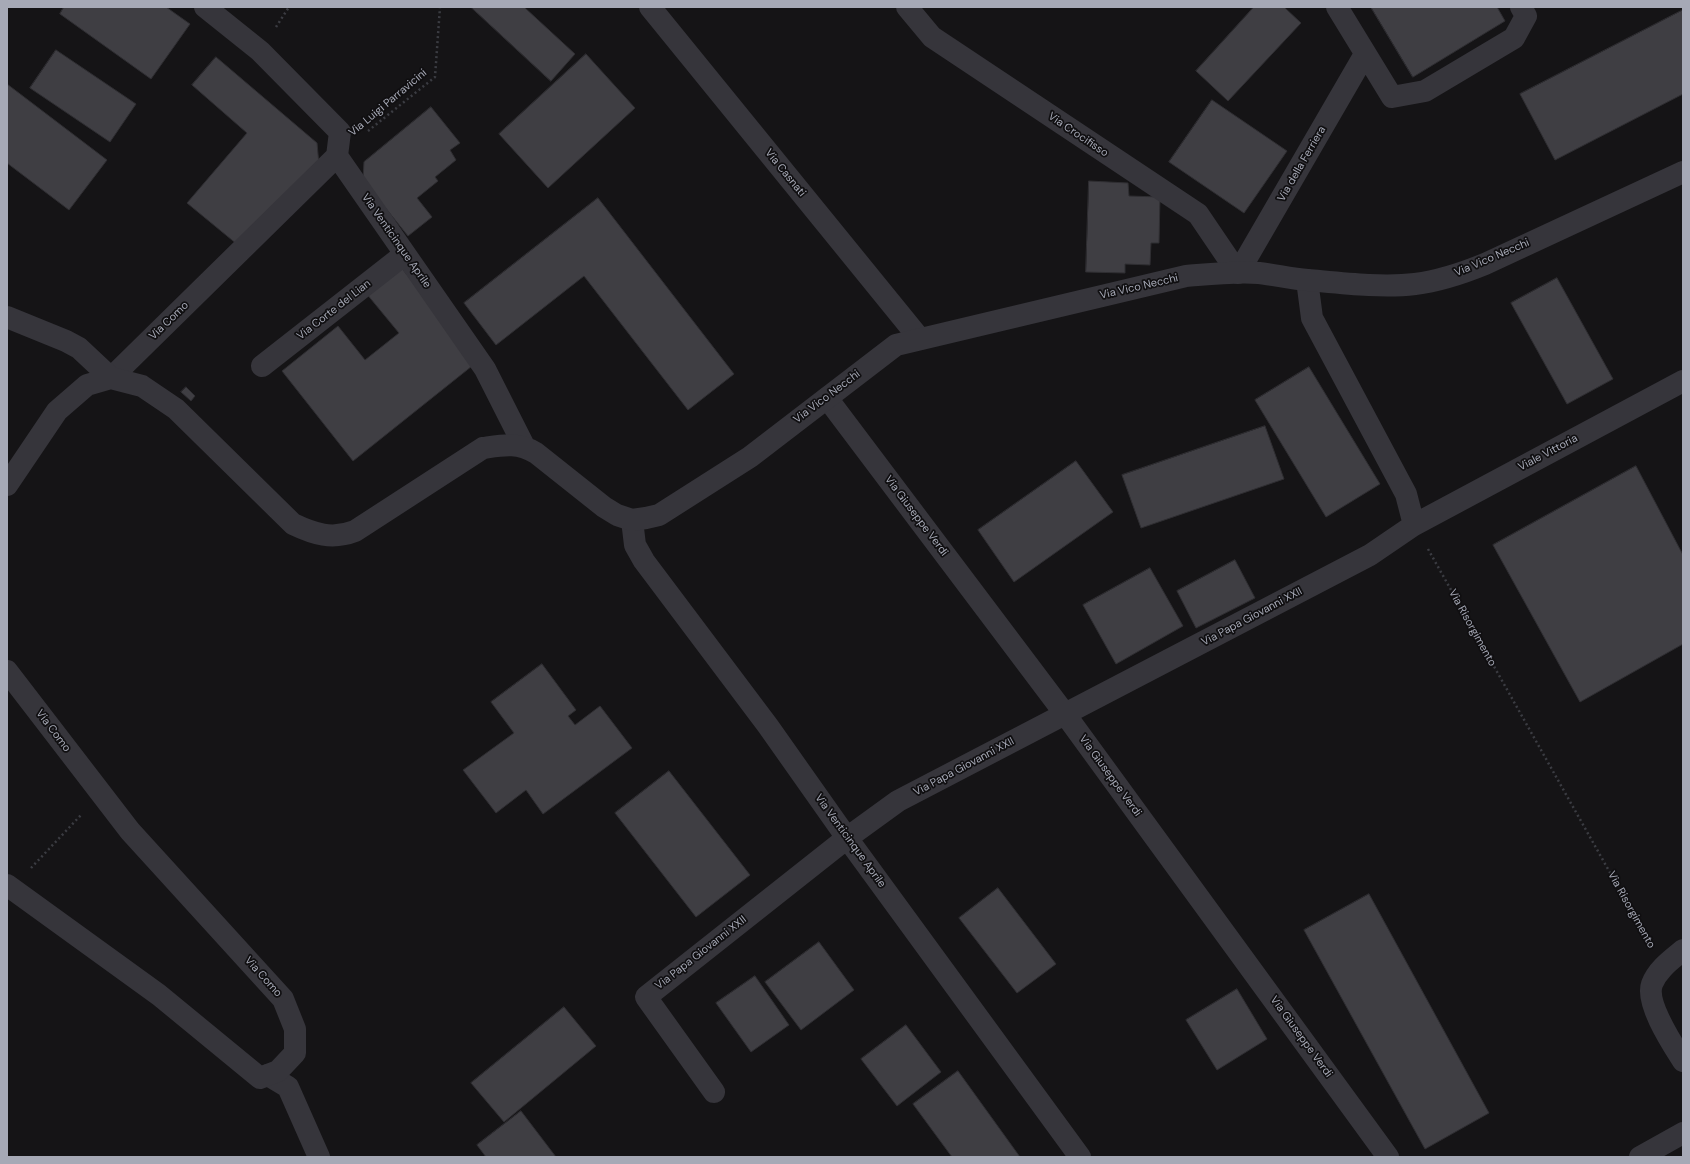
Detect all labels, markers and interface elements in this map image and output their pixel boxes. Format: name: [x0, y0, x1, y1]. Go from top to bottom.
street label: Via Luigi Parravicini: [346, 67, 430, 139]
street label: Via Crocifisso: [1045, 110, 1111, 160]
street label: Via della Ferriera: [1275, 124, 1329, 204]
street label: Via Casnati: [762, 147, 808, 199]
street label: Via Venticinque Aprile: [358, 191, 434, 291]
street label: Via Vico Necchi: [1453, 236, 1531, 280]
street label: Via Vico Necchi: [1099, 272, 1179, 302]
street label: Via Corte del Lian: [294, 277, 374, 343]
street label: Via Como: [147, 299, 191, 343]
street label: Via Vico Necchi: [791, 368, 863, 426]
street label: Viale Vittoria: [1516, 432, 1580, 474]
street label: Via Giuseppe Verdi: [881, 473, 951, 559]
street label: Via Papa Giovanni XXII: [1199, 585, 1305, 649]
street label: Via Risorgimento: [1445, 587, 1499, 669]
street label: Via Como: [33, 707, 73, 755]
street label: Via Giuseppe Verdi: [1076, 733, 1144, 819]
street label: Via Papa Giovanni XXII: [911, 735, 1017, 799]
street label: Via Venticinque Aprile: [812, 792, 888, 890]
street label: Via Risorgimento: [1604, 869, 1658, 951]
street label: Via Papa Giovanni XXII: [653, 913, 749, 993]
street label: Via Como: [241, 954, 285, 1000]
street label: Via Giuseppe Verdi: [1267, 994, 1335, 1080]

